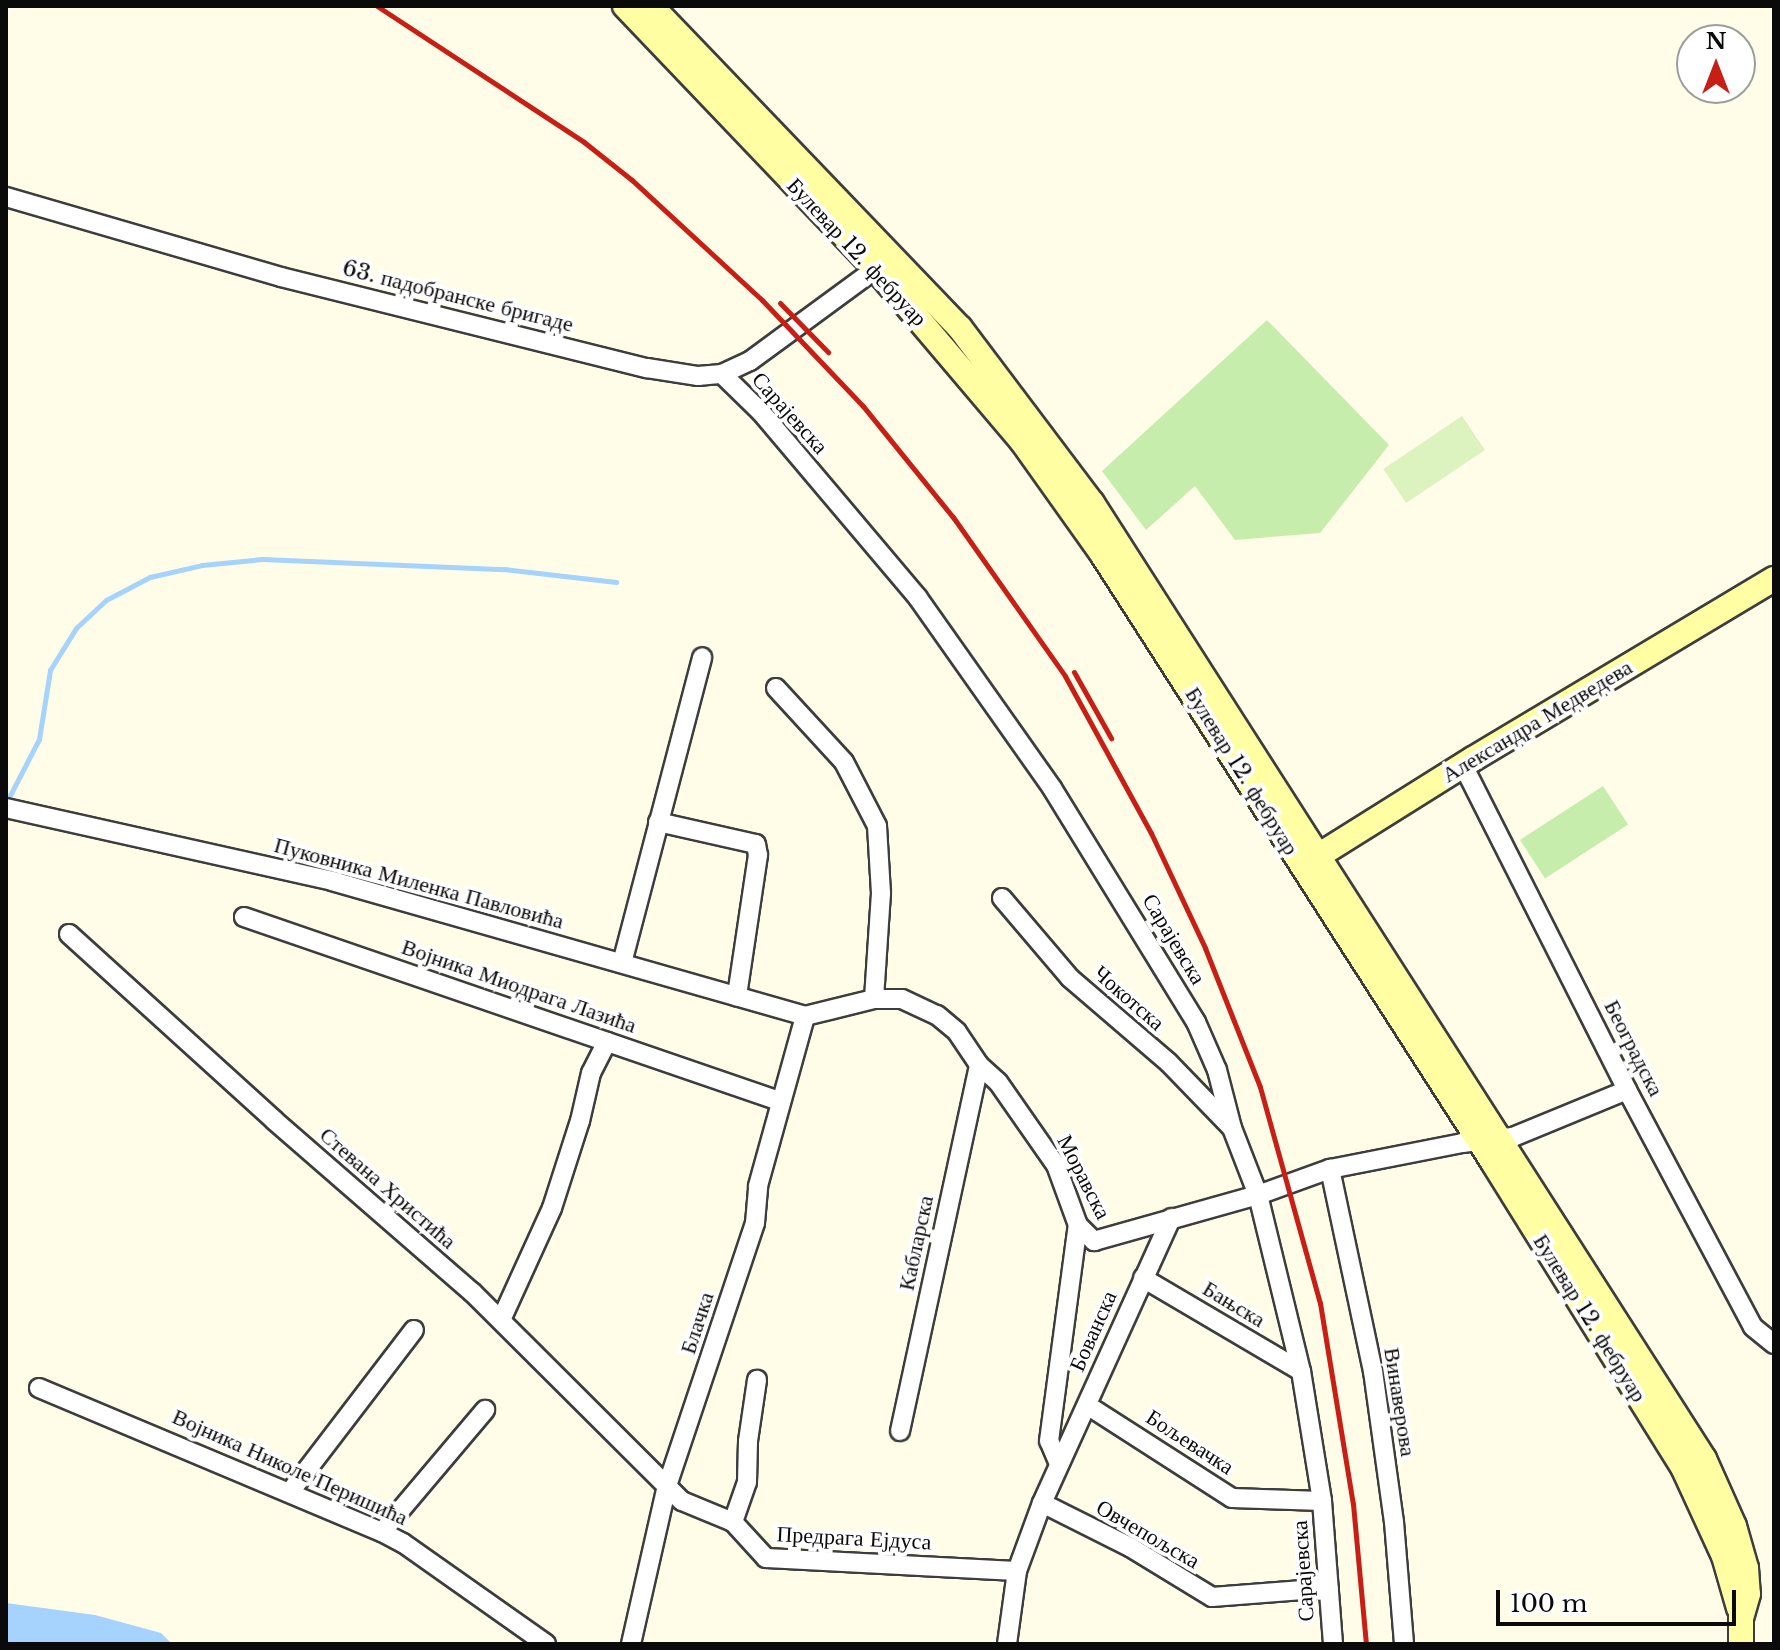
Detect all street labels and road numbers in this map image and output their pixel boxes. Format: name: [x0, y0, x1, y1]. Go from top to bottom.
street label: Булевар 12. фебруар: [782, 172, 932, 332]
street label: 63. падобранске бригаде: [340, 255, 576, 337]
street label: Сарајевска: [746, 367, 834, 459]
street label: Александра Медведева: [1437, 654, 1637, 788]
street label: Булевар 12. фебруар: [1180, 682, 1304, 860]
street label: Пуковника Миленка Павловића: [271, 832, 567, 934]
street label: Сарајевска: [1137, 889, 1211, 989]
street label: Војника Миодрага Лазића: [398, 933, 640, 1039]
street label: Чокотска: [1088, 960, 1170, 1036]
street label: Београдска: [1599, 996, 1669, 1100]
street label: Стевана Христића: [314, 1122, 462, 1254]
street label: Моравска: [1052, 1131, 1116, 1223]
street label: Кабларска: [893, 1193, 939, 1293]
street label: Булевар 12. фебруар: [1528, 1229, 1652, 1407]
street label: Бањска: [1198, 1275, 1270, 1333]
street label: Бованска: [1064, 1287, 1122, 1375]
street label: Блачка: [675, 1289, 719, 1357]
street label: Винаверова: [1378, 1346, 1422, 1458]
street label: Војника Николе Перишића: [168, 1403, 412, 1531]
street label: Бољевачка: [1141, 1404, 1239, 1480]
street label: Овчепољска: [1092, 1494, 1204, 1574]
street label: Сарајевска: [1286, 1520, 1320, 1622]
street label: Предрага Ејдуса: [776, 1521, 932, 1555]

